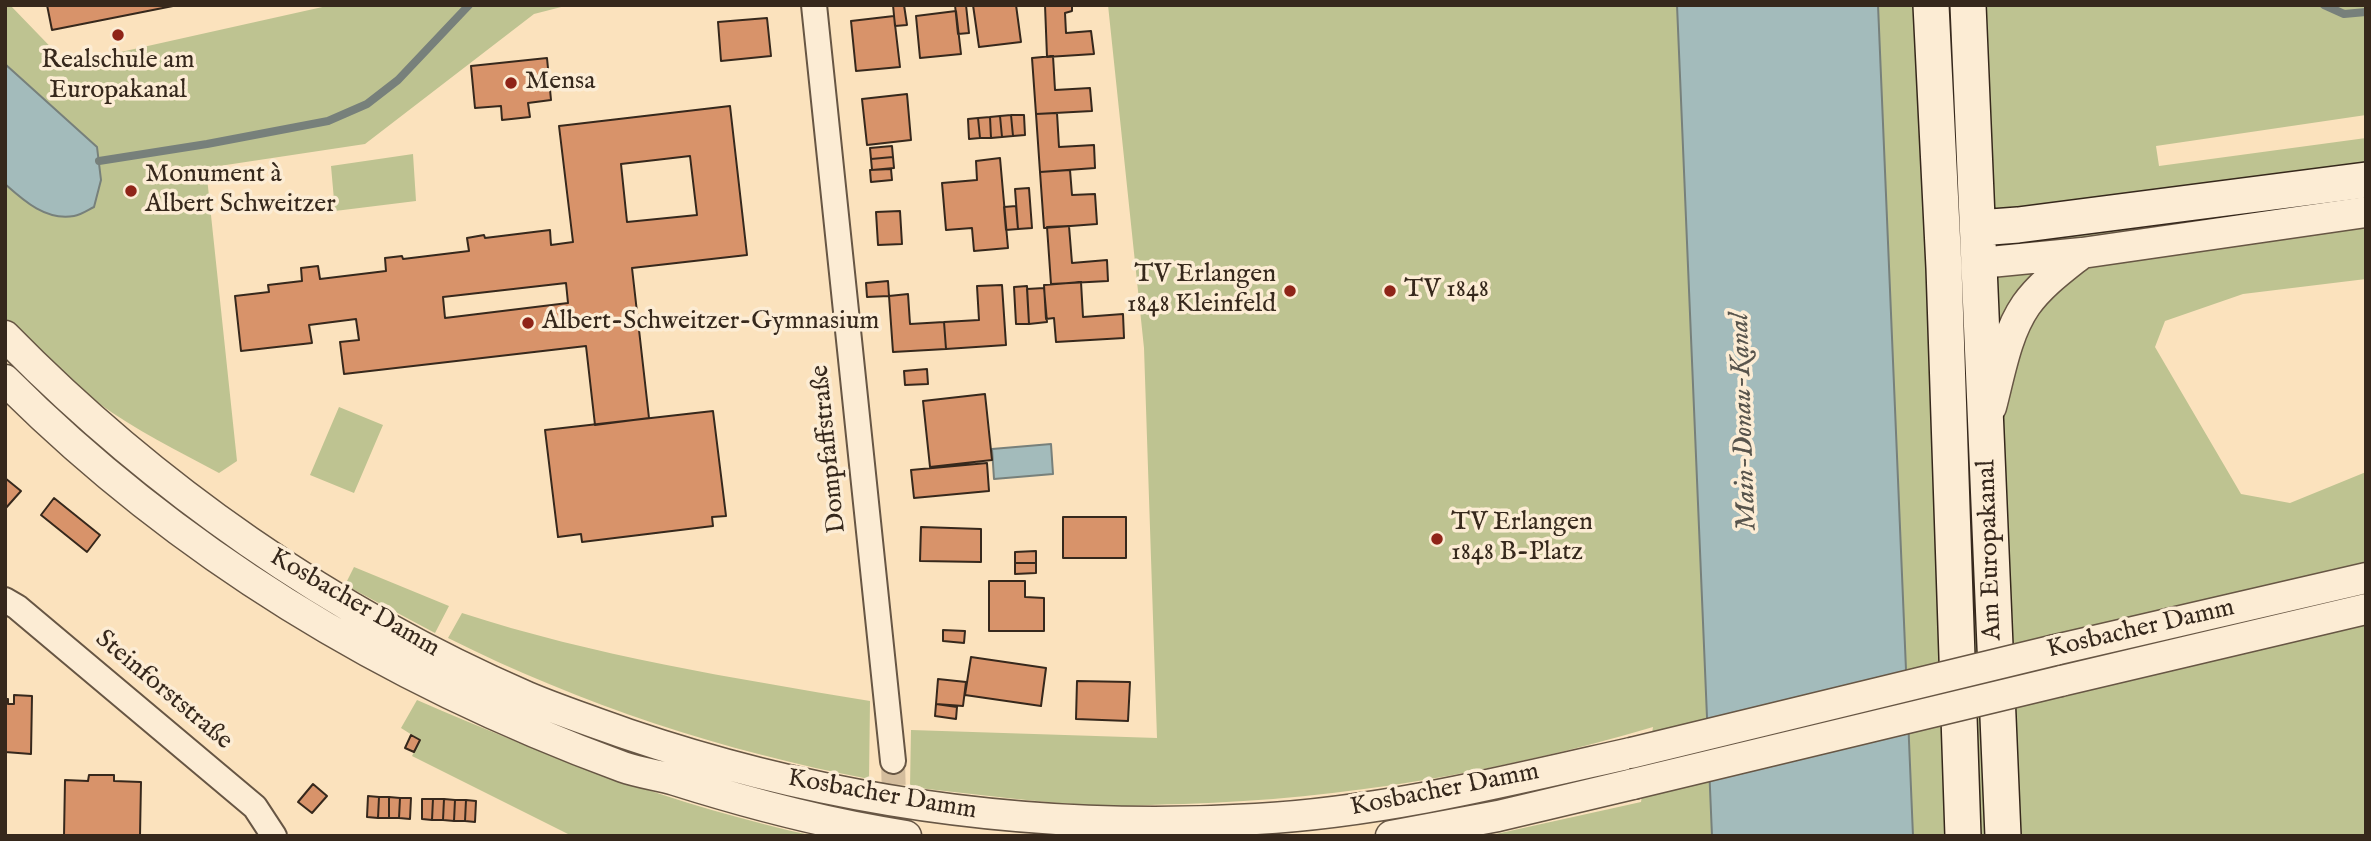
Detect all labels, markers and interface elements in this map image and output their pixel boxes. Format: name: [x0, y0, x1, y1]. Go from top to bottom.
marker: Realschule am Europakanal: [110, 27, 126, 43]
place label: Realschule am Europakanal: [41, 46, 195, 108]
place label: Mensa: [525, 67, 595, 99]
marker: Mensa: [503, 75, 519, 91]
place label: Monument à Albert Schweitzer: [145, 160, 336, 222]
marker: Monument à Albert Schweitzer: [123, 183, 139, 199]
place label: TV Erlangen 1848 Kleinfeld: [1127, 260, 1276, 322]
place label: TV 1848: [1404, 275, 1489, 307]
marker: TV Erlangen 1848 Kleinfeld: [1282, 283, 1298, 299]
marker: TV 1848: [1382, 283, 1398, 299]
place label: Albert-Schweitzer-Gymnasium: [542, 307, 879, 339]
water label: Main-Donau-Kanal: [1724, 312, 1766, 532]
marker: Albert-Schweitzer-Gymnasium: [520, 315, 536, 331]
street label: Dompfaffstraße: [806, 363, 854, 535]
street label: Am Europakanal: [1972, 459, 2010, 641]
place label: TV Erlangen 1848 B-Platz: [1451, 508, 1593, 570]
marker: TV Erlangen 1848 B-Platz: [1429, 531, 1445, 547]
street label: Kosbacher Damm: [263, 543, 445, 665]
street label: Kosbacher Damm: [2044, 593, 2238, 667]
street label: Steinforststraße: [88, 624, 238, 758]
street label: Kosbacher Damm: [1348, 757, 1542, 825]
street label: Kosbacher Damm: [785, 764, 979, 828]

